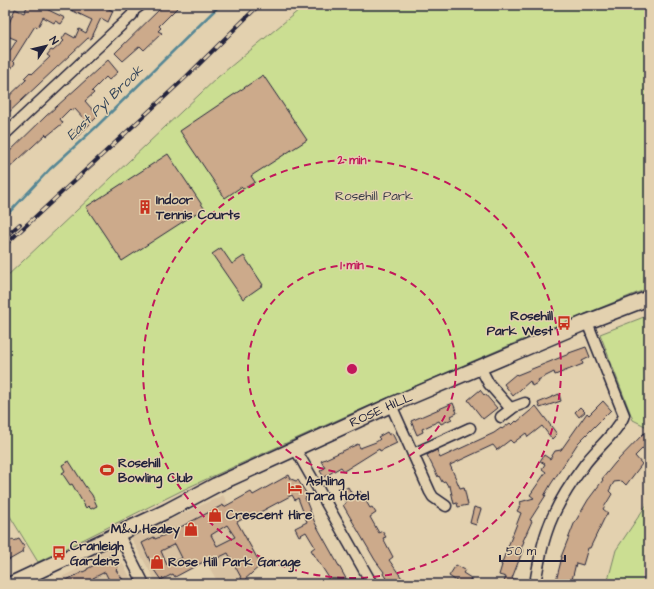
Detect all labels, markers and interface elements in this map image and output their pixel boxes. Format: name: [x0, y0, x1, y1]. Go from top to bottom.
north arrow: [26, 26, 66, 66]
text: N: [46, 33, 62, 48]
water label: East Pyl Brook: [62, 61, 148, 145]
text: 2 min: [337, 152, 366, 169]
park label: Rosehill Park: [335, 187, 413, 205]
place label: Indoor Tennis Courts: [155, 191, 240, 224]
building icon: Indoor Tennis Courts: [137, 199, 153, 215]
text: 1 min: [340, 257, 364, 274]
place label: Rosehill Park West: [487, 307, 554, 340]
bus stop icon: Rosehill Park West: [556, 315, 572, 331]
centre of rings: [345, 362, 359, 376]
street label: ROSE HILL: [347, 388, 415, 432]
place label: Rosehill Bowling Club: [118, 454, 193, 489]
sports icon: Rosehill Bowling Club: [99, 462, 115, 478]
place label: Ashling Tara Hotel: [305, 472, 369, 505]
hotel icon: Ashling Tara Hotel: [287, 480, 303, 496]
place label: Crescent Hire: [226, 506, 312, 524]
shop icon: Crescent Hire: [207, 507, 223, 523]
place label: M&J Healey: [111, 520, 181, 539]
shop icon: M&J Healey: [183, 521, 199, 537]
place label: Cranleigh Gardens: [70, 537, 124, 570]
scale bar: [500, 537, 565, 563]
text: 50 m: [506, 543, 537, 560]
bus stop icon: Cranleigh Gardens: [51, 545, 67, 561]
place label: Rose Hill Park Garage: [168, 553, 301, 573]
shop icon: Rose Hill Park Garage: [149, 554, 165, 570]

